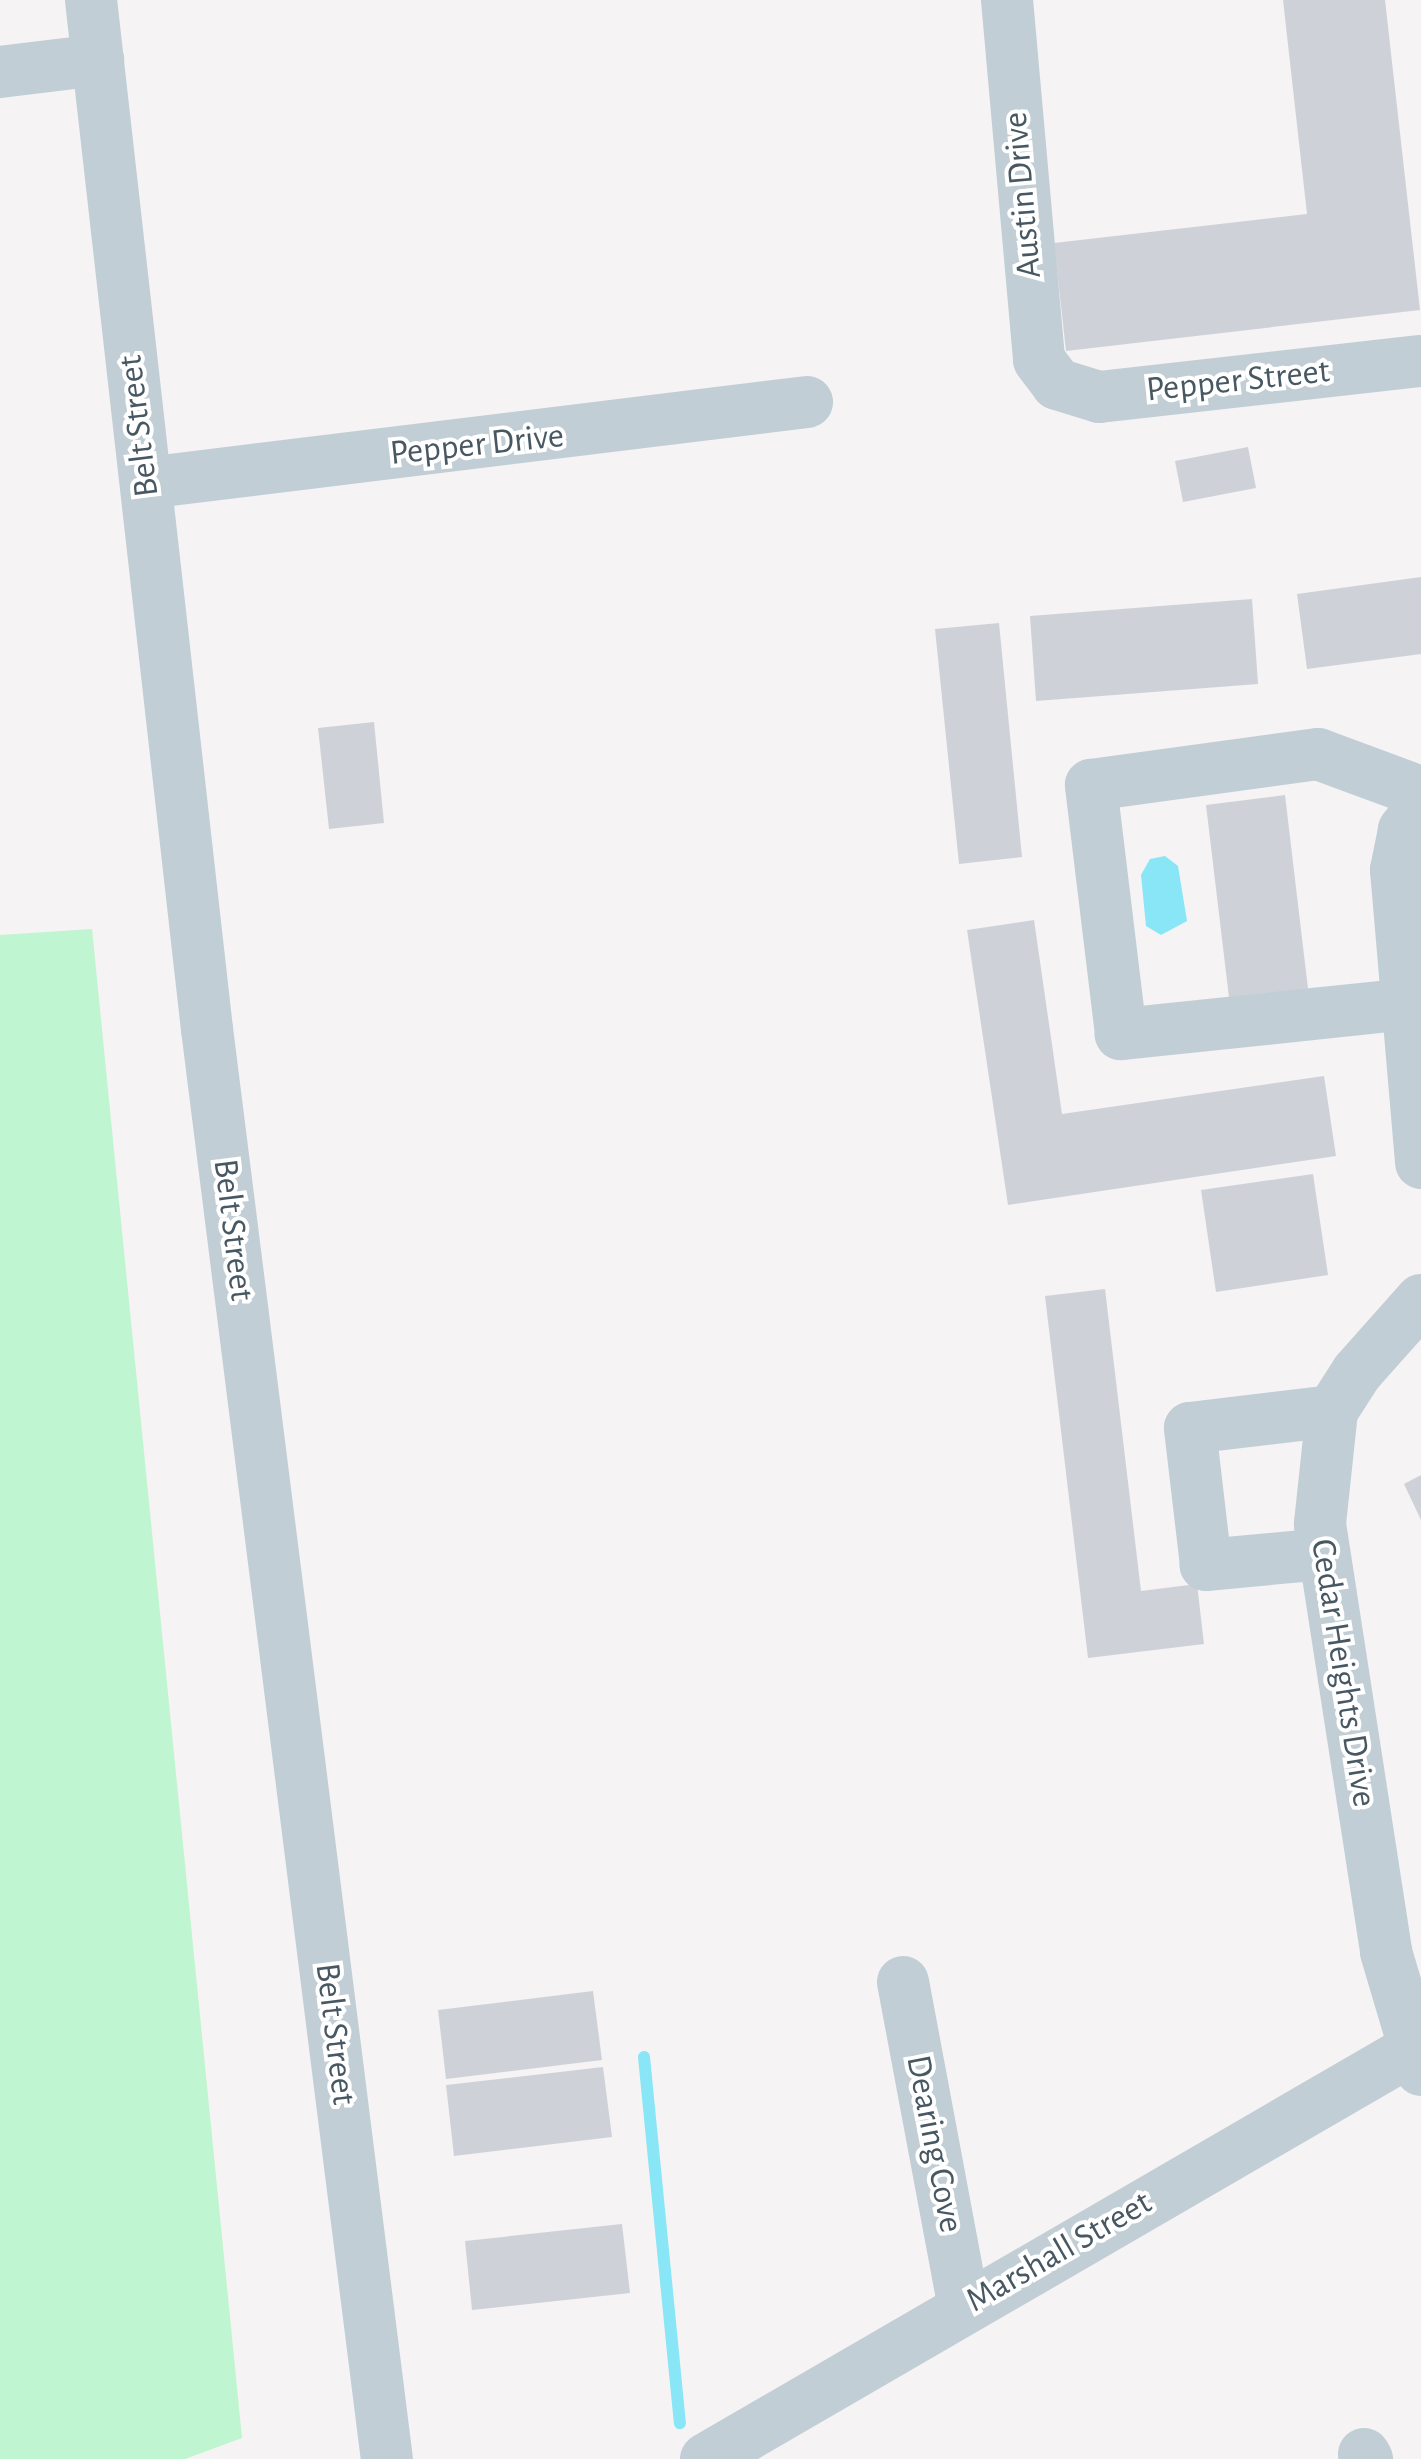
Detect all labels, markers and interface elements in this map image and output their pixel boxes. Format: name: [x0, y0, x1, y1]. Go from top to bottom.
street label: Austin Drive: [995, 110, 1051, 280]
street label: Pepper Street: [1144, 350, 1332, 412]
street label: Belt Street: [109, 353, 169, 499]
street label: Pepper Drive: [388, 415, 566, 475]
street label: Belt Street: [203, 1157, 263, 1303]
street label: Cedar Heights Drive: [1301, 1536, 1385, 1810]
street label: Belt Street: [305, 1961, 365, 2107]
street label: Dearing Cove: [896, 2052, 972, 2236]
street label: Marshall Street: [959, 2182, 1159, 2322]

